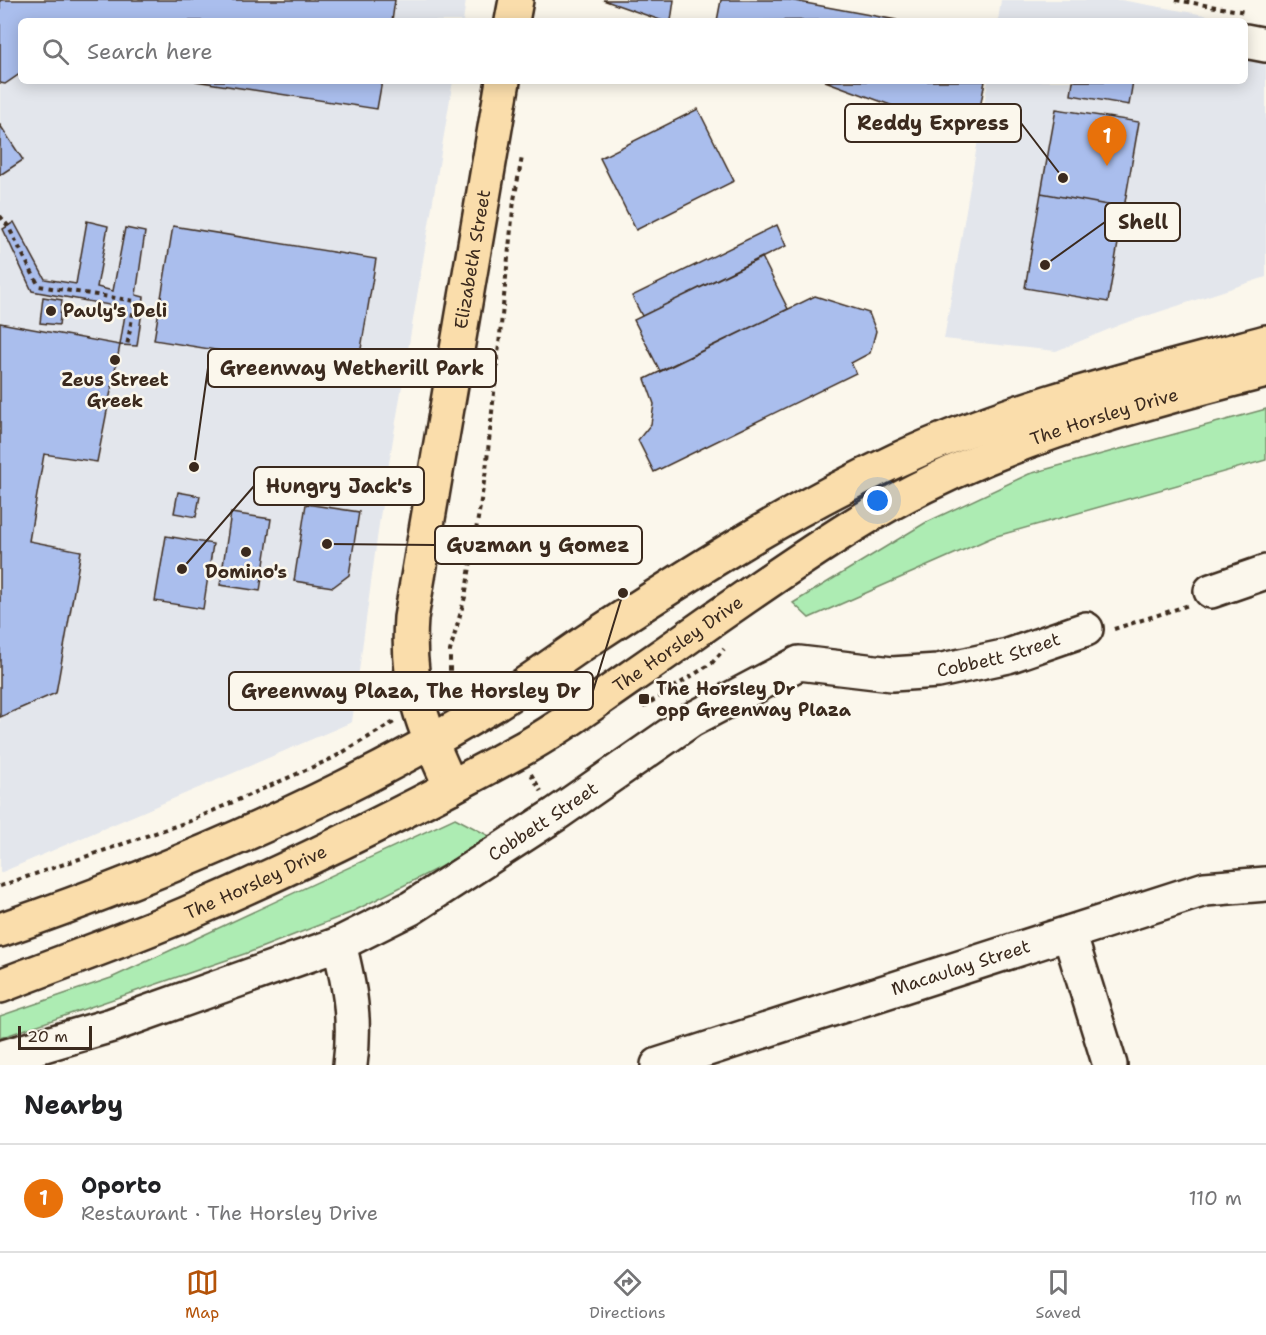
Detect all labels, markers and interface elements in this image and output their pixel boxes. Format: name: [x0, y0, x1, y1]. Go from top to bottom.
search box: [18, 18, 1248, 84]
icon: search: [39, 35, 72, 68]
text: Search here: [87, 37, 213, 66]
callout: Reddy Express: [845, 104, 1021, 142]
text: Reddy Express: [857, 110, 1009, 136]
pin: 1: [1088, 116, 1126, 166]
street label: Elizabeth Street: [449, 188, 496, 331]
callout: Shell: [1105, 203, 1180, 241]
text: Shell: [1118, 209, 1168, 235]
place label: Pauly's Deli: [63, 299, 167, 323]
marker: Pauly's Deli: [44, 304, 58, 318]
callout: Greenway Wetherill Park: [208, 349, 496, 387]
marker: Zeus Street Greek: [108, 353, 122, 367]
text: Greenway Wetherill Park: [220, 355, 484, 381]
place label: Zeus Street Greek: [62, 368, 169, 413]
street label: The Horsley Drive: [1027, 383, 1181, 451]
callout: Hungry Jack's: [254, 467, 424, 505]
text: Hungry Jack's: [266, 473, 412, 499]
your location: [863, 486, 892, 515]
callout: Guzman y Gomez: [435, 526, 642, 564]
text: Guzman y Gomez: [446, 532, 630, 558]
marker: Domino's: [239, 545, 253, 559]
place label: Domino's: [205, 560, 287, 584]
street label: The Horsley Drive: [608, 590, 748, 698]
street label: Cobbett Street: [935, 627, 1064, 683]
callout: Greenway Plaza, The Horsley Dr: [229, 672, 593, 710]
place label: The Horsley Dr opp Greenway Plaza: [656, 677, 852, 722]
text: Greenway Plaza, The Horsley Dr: [241, 678, 581, 704]
marker: The Horsley Dr opp Greenway Plaza: [637, 692, 651, 706]
street label: Cobbett Street: [484, 776, 603, 867]
street label: The Horsley Drive: [181, 839, 331, 925]
street label: Macaulay Street: [888, 934, 1033, 1001]
scale bar: [18, 1023, 92, 1050]
text: 20 m: [27, 1026, 68, 1047]
text: Nearby: [24, 1087, 123, 1122]
text: Oporto: [81, 1171, 161, 1200]
text: 1: [39, 1185, 48, 1211]
text: 110 m: [1188, 1185, 1242, 1211]
text: Restaurant · The Horsley Drive: [81, 1200, 378, 1226]
tab: Map: [185, 1266, 219, 1323]
tab: Directions: [589, 1266, 666, 1323]
tab: Saved: [1036, 1266, 1081, 1323]

